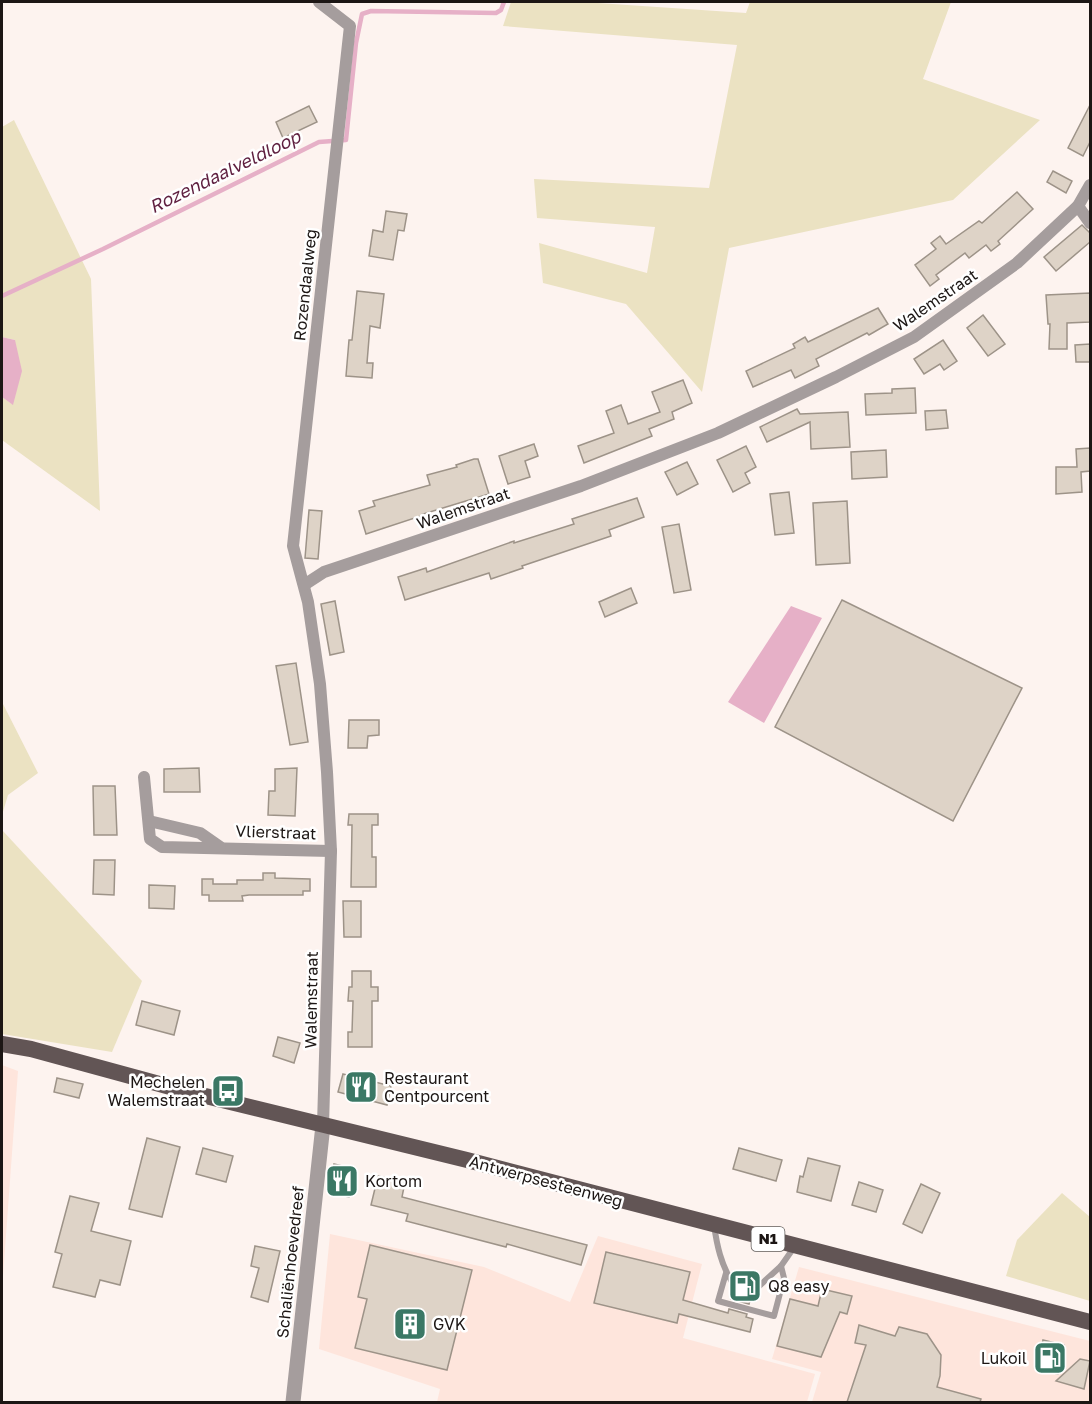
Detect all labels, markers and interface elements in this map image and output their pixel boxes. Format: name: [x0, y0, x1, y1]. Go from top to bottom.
water label: Rozendaalveldloop: [145, 124, 305, 217]
street label: Rozendaalweg: [289, 228, 321, 342]
street label: Walemstraat: [889, 264, 981, 336]
street label: Walemstraat: [414, 483, 512, 533]
street label: Vlierstraat: [235, 821, 317, 843]
street label: Walemstraat: [300, 951, 322, 1049]
place label: Restaurant Centpourcent: [384, 1068, 490, 1106]
restaurant icon: Restaurant Centpourcent: [343, 1069, 379, 1105]
place label: Mechelen Walemstraat: [108, 1072, 205, 1110]
bus stop icon: Mechelen Walemstraat: [210, 1073, 246, 1109]
street label: Antwerpsesteenweg: [467, 1151, 625, 1211]
restaurant icon: Kortom: [324, 1163, 360, 1199]
place label: Kortom: [365, 1171, 422, 1191]
street label: Schaliënhoevedreef: [272, 1185, 308, 1339]
road number: N1: [752, 1227, 784, 1251]
fuel station icon: Q8 easy: [727, 1268, 763, 1304]
place label: Q8 easy: [768, 1276, 829, 1296]
building icon: GVK: [392, 1306, 428, 1342]
place label: GVK: [433, 1314, 466, 1334]
fuel station icon: Lukoil: [1032, 1340, 1068, 1376]
place label: Lukoil: [981, 1348, 1027, 1368]

